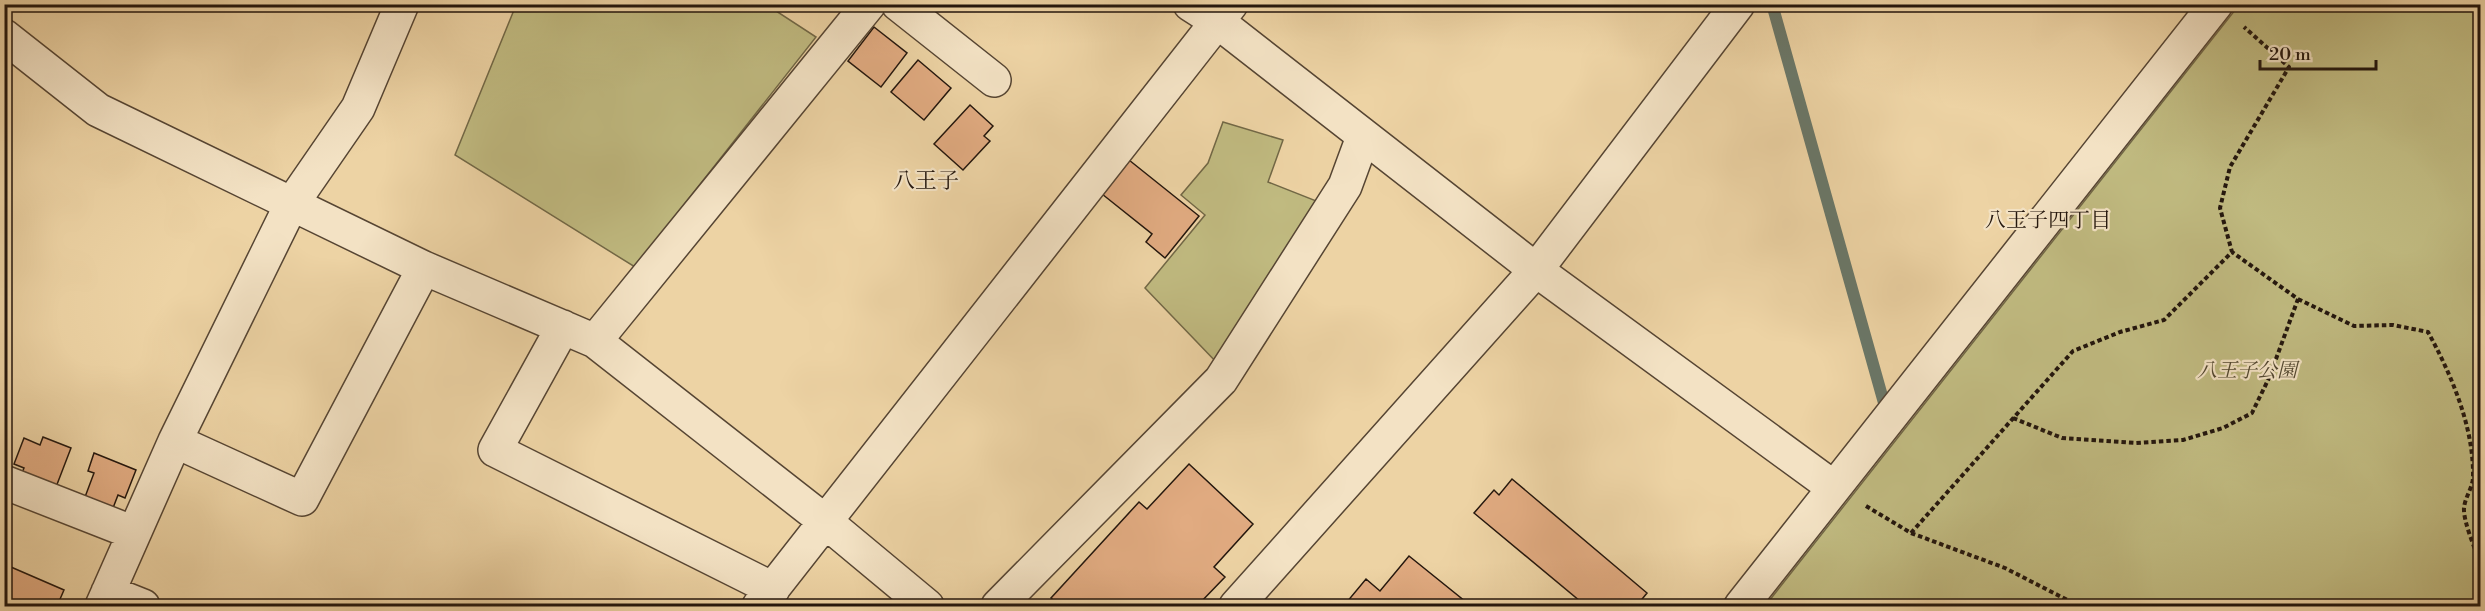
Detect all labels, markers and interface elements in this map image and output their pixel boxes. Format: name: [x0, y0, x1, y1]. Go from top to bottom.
scale bar: [2260, 33, 2376, 71]
text: 20 m: [2269, 43, 2311, 66]
district label: 八王子: [893, 168, 959, 195]
district label: 八王子四丁目: [1985, 208, 2111, 234]
park label: 八王子公園: [2197, 359, 2300, 384]

